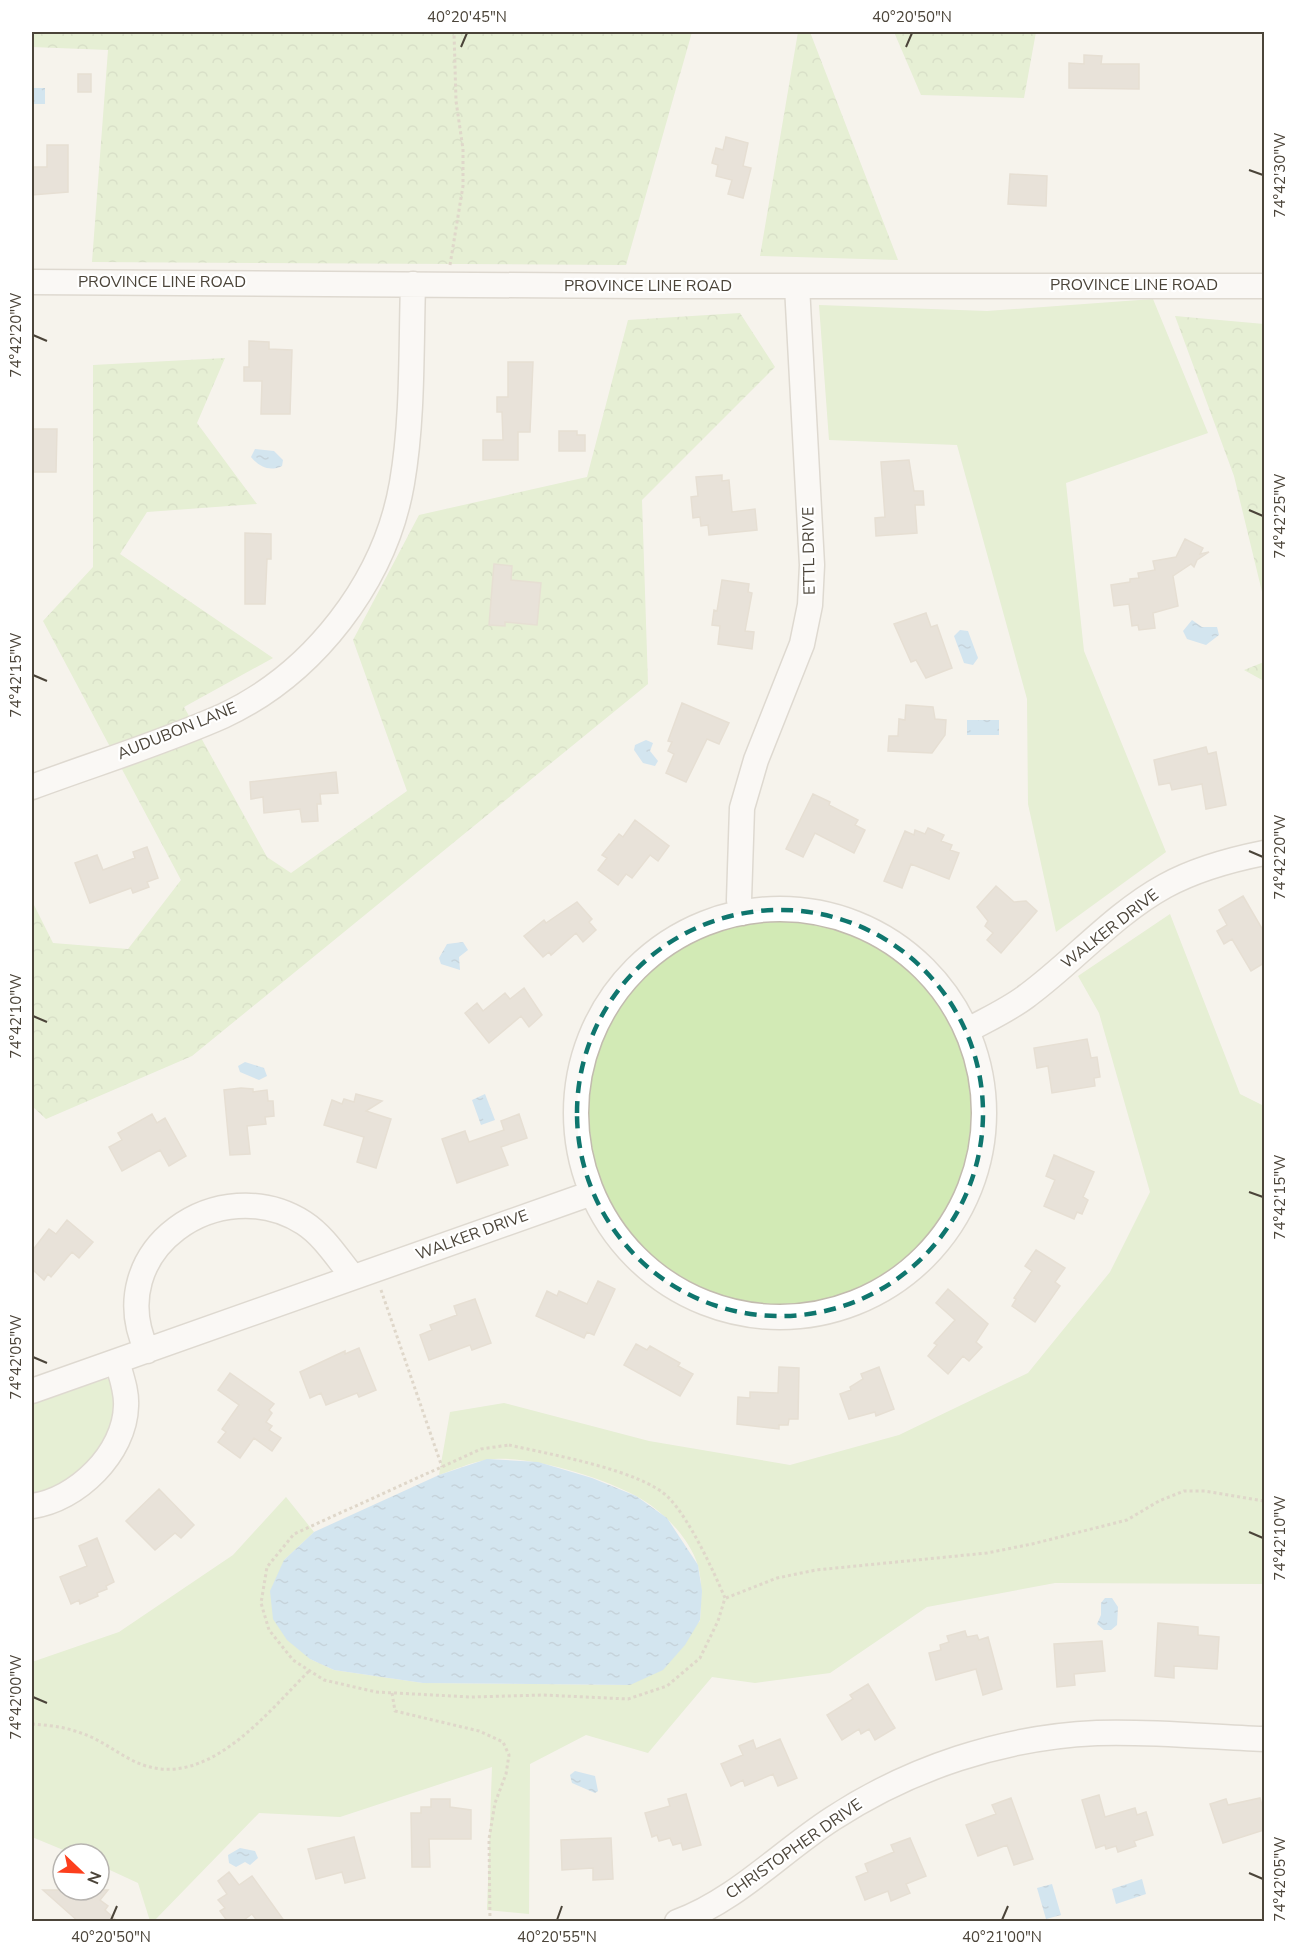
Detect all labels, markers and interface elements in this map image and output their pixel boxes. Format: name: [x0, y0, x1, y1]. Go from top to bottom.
text: 40°20'45"N: [427, 7, 507, 27]
text: 40°20'50"N: [872, 7, 952, 27]
text: 74°42'30"W: [1270, 132, 1290, 218]
street label: PROVINCE LINE ROAD: [78, 271, 246, 293]
street label: PROVINCE LINE ROAD: [1050, 274, 1218, 296]
street label: PROVINCE LINE ROAD: [564, 275, 732, 297]
text: 74°42'20"W: [6, 292, 26, 378]
text: 74°42'25"W: [1270, 473, 1290, 559]
street label: ETTL DRIVE: [797, 507, 821, 595]
text: 74°42'15"W: [6, 632, 26, 718]
street label: AUDUBON LANE: [114, 697, 240, 765]
text: 74°42'20"W: [1270, 814, 1290, 900]
street label: WALKER DRIVE: [1057, 884, 1163, 974]
text: 74°42'10"W: [6, 973, 26, 1059]
text: 74°42'15"W: [1270, 1154, 1290, 1240]
street label: WALKER DRIVE: [413, 1204, 531, 1266]
text: 74°42'05"W: [6, 1314, 26, 1400]
text: 74°42'10"W: [1270, 1495, 1290, 1581]
text: 74°42'00"W: [6, 1654, 26, 1740]
street label: CHRISTOPHER DRIVE: [721, 1794, 867, 1904]
text: 74°42'05"W: [1270, 1836, 1290, 1922]
north arrow: [51, 1842, 111, 1902]
text: N: [81, 1868, 106, 1887]
text: 40°20'50"N: [71, 1927, 151, 1947]
text: 40°20'55"N: [517, 1927, 597, 1947]
text: 40°21'00"N: [962, 1927, 1042, 1947]

